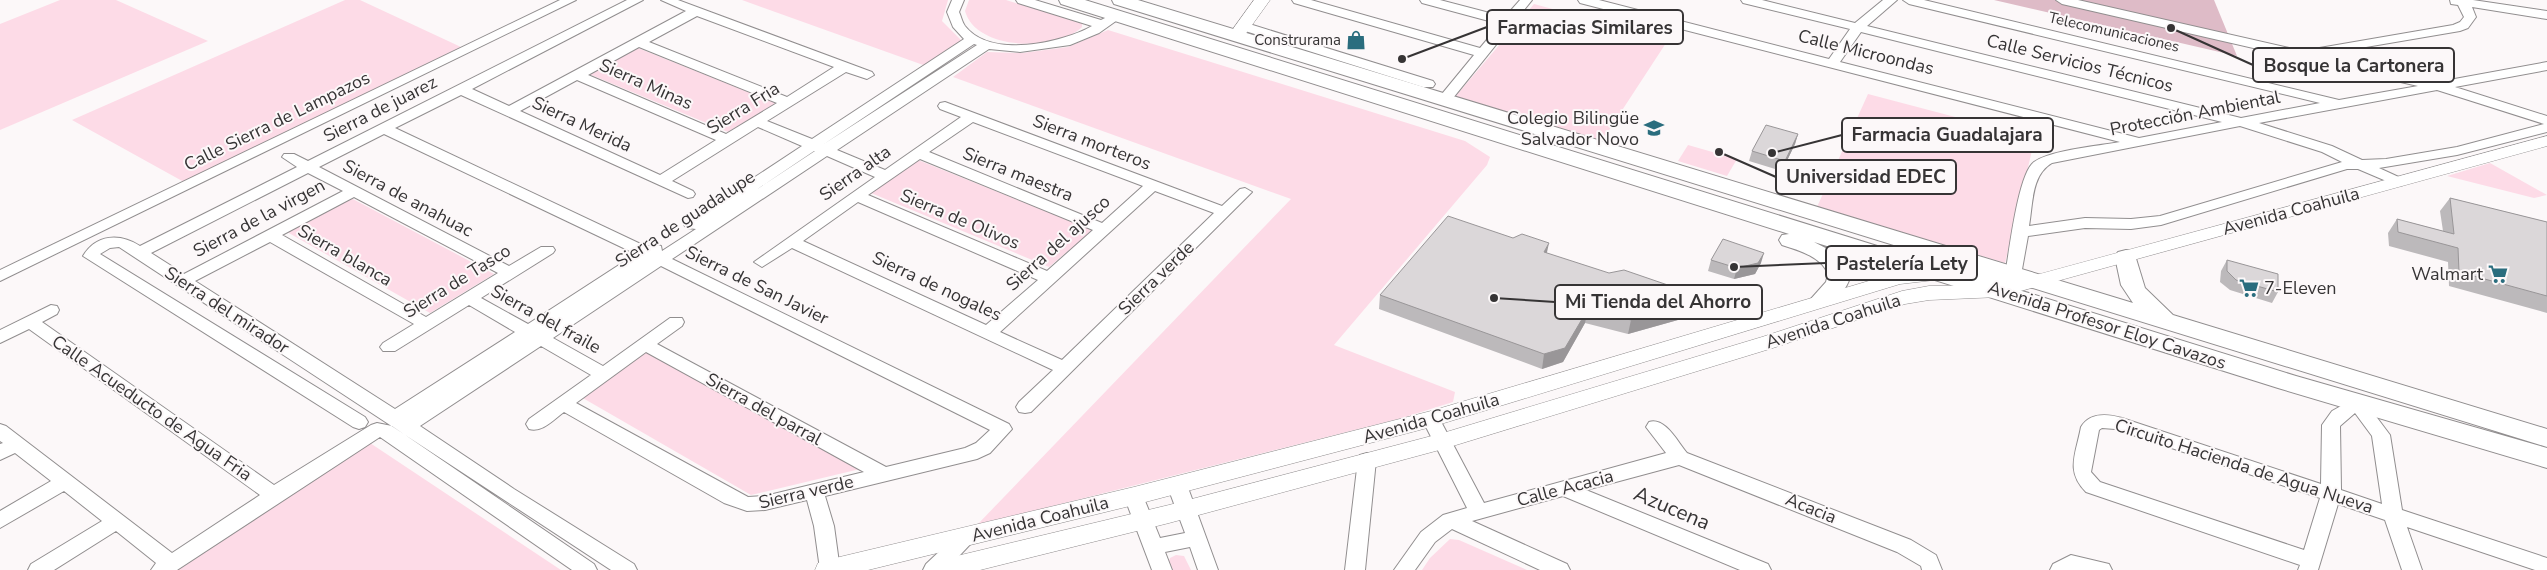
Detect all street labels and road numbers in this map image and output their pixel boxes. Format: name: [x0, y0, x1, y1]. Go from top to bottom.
street label: Telecomunicaciones: [2047, 7, 2181, 57]
street label: Calle Microondas: [1796, 24, 1936, 80]
street label: Calle Servicios Técnicos: [1984, 28, 2176, 98]
street label: Sierra Minas: [596, 53, 696, 115]
street label: Calle Sierra de Lampazos: [180, 65, 374, 177]
street label: Sierra de juarez: [319, 70, 441, 148]
street label: Sierra Fria: [702, 76, 784, 140]
street label: Protección Ambiental: [2108, 85, 2283, 141]
street label: Sierra Merida: [528, 90, 636, 158]
street label: Sierra morteros: [1029, 108, 1155, 176]
street label: Sierra alta: [814, 140, 896, 206]
street label: Sierra maestra: [959, 141, 1077, 207]
street label: Sierra de anahuac: [339, 154, 477, 242]
street label: Sierra de guadalupe: [610, 165, 760, 273]
street label: Sierra de la virgen: [189, 173, 329, 263]
street label: Avenida Coahuila: [2220, 181, 2362, 241]
street label: Sierra de Olivos: [897, 183, 1023, 255]
street label: Sierra del ajusco: [1001, 190, 1115, 296]
street label: Sierra blanca: [293, 218, 397, 292]
street label: Sierra verde: [1113, 236, 1199, 320]
street label: Sierra de Tasco: [399, 238, 515, 324]
street label: Sierra de San Javier: [681, 240, 833, 330]
street label: Sierra de nogales: [868, 245, 1006, 327]
street label: Sierra del mirador: [160, 261, 294, 360]
street label: Avenida Profesor Eloy Cavazos: [1985, 275, 2229, 375]
street label: Sierra del fraile: [487, 279, 605, 359]
street label: Avenida Coahuila: [1762, 288, 1904, 354]
street label: Calle Acueducto de Agua Fria: [47, 330, 257, 486]
street label: Sierra del parral: [702, 367, 827, 451]
street label: Avenida Coahuila: [1360, 387, 1502, 449]
street label: Circuito Hacienda de Agua Nueva: [2112, 413, 2376, 519]
street label: Calle Acacia: [1514, 464, 1616, 512]
street label: Sierra verde: [756, 469, 856, 515]
street label: Azucena: [1629, 479, 1715, 537]
street label: Acacia: [1782, 487, 1840, 529]
street label: Avenida Coahuila: [969, 490, 1111, 548]

